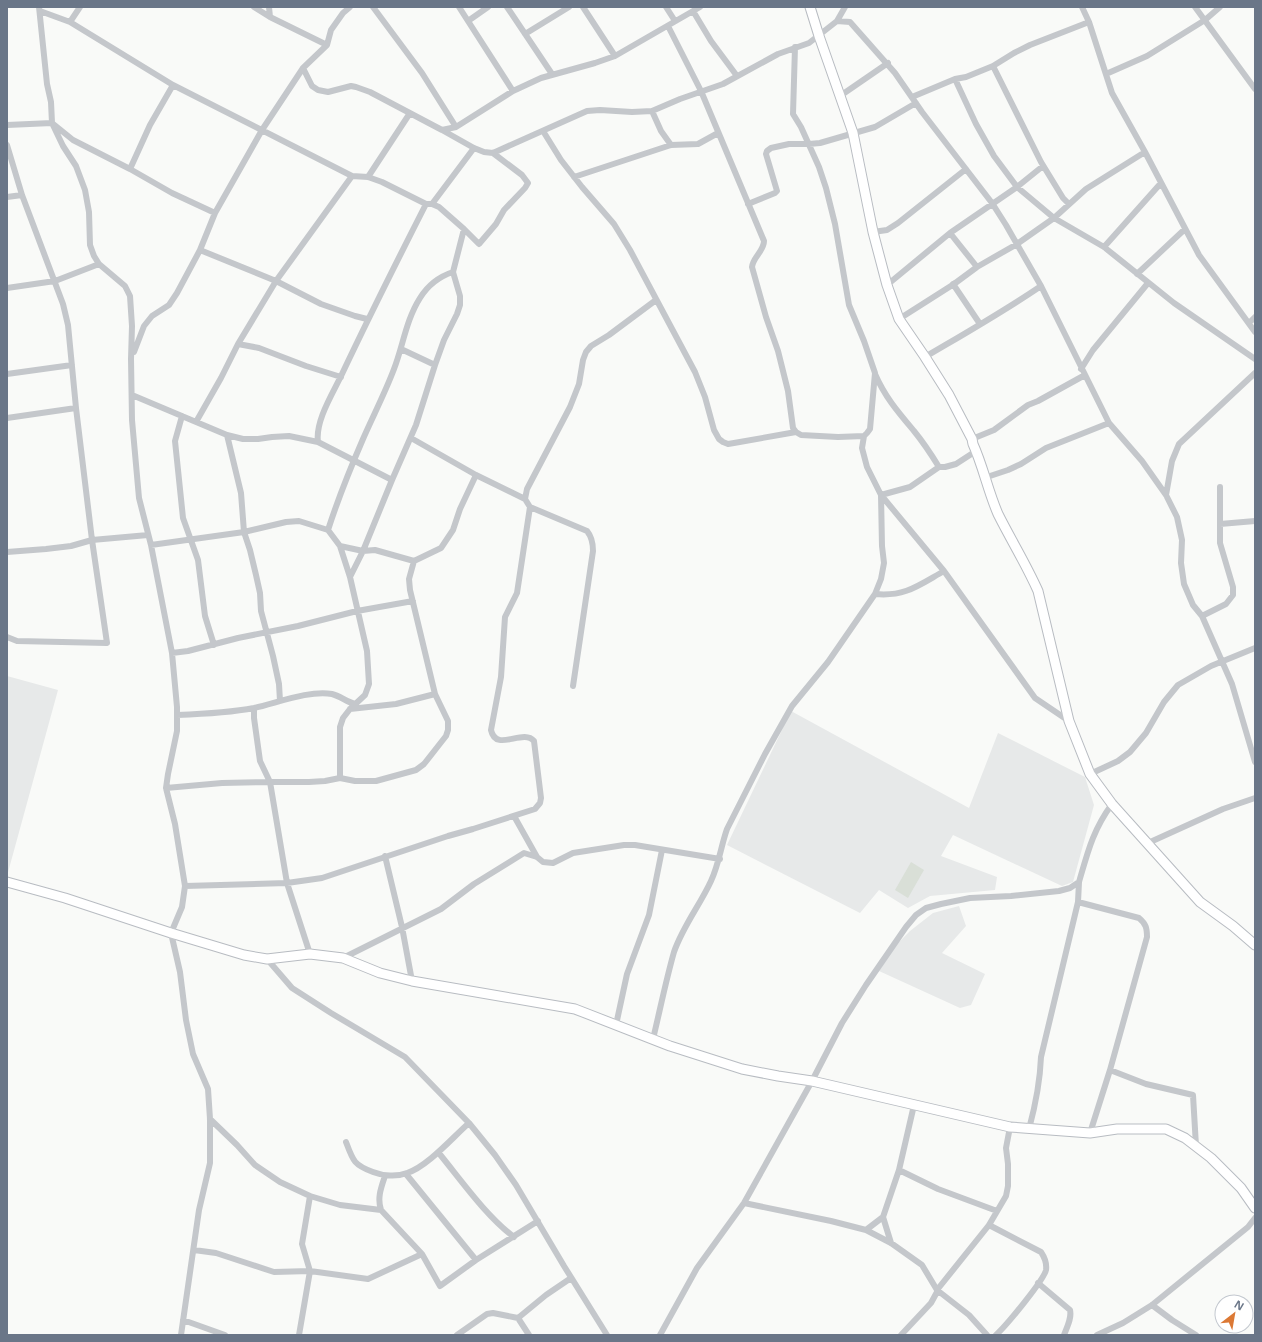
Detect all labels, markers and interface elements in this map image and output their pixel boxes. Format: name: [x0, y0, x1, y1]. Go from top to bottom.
north arrow: [1214, 1294, 1254, 1334]
text: N: [1232, 1296, 1247, 1314]

